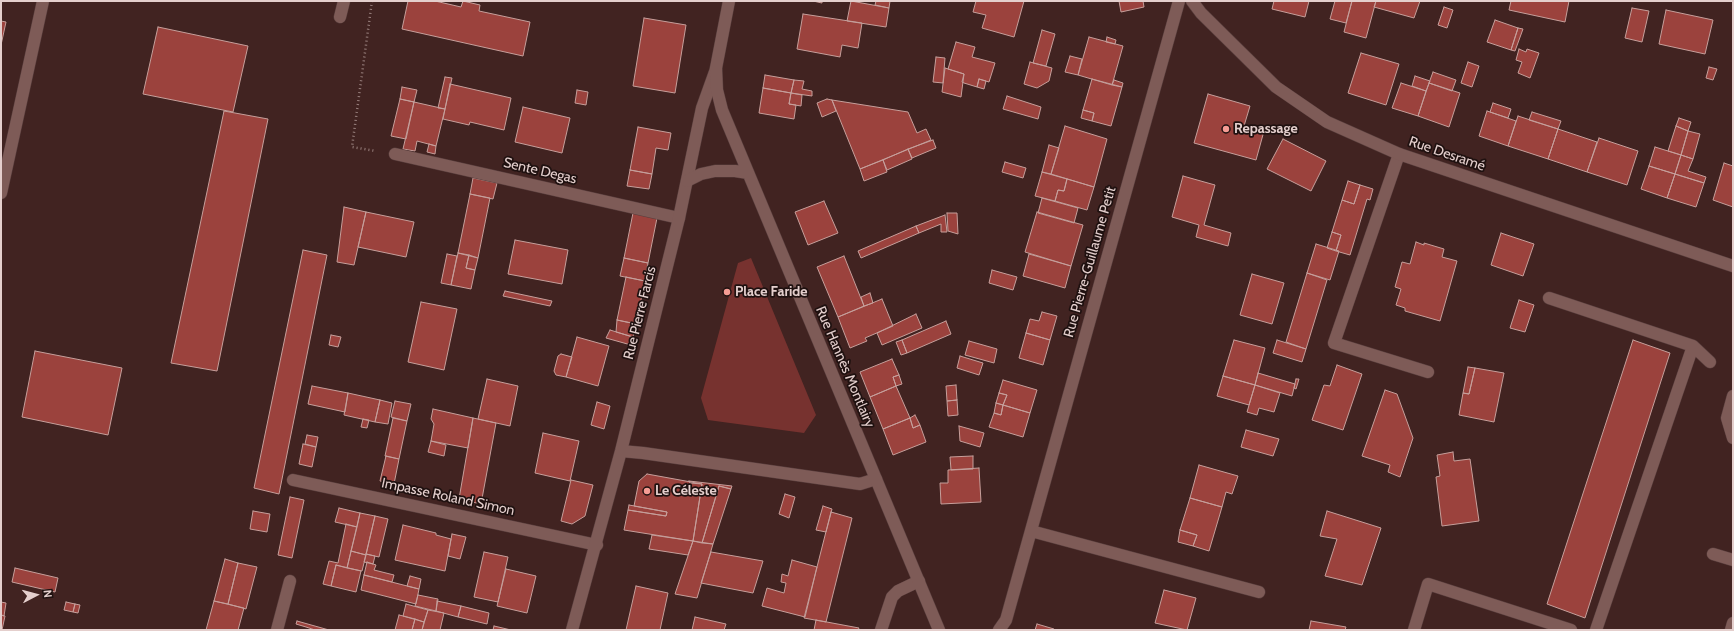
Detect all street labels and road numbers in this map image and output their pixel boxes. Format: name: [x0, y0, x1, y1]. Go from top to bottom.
street label: Rue Desramé: [1407, 133, 1487, 175]
street label: Sente Degas: [502, 154, 578, 188]
street label: Rue Pierre-Guillaume Petit: [1060, 185, 1120, 339]
street label: Rue Pierre Farcis: [620, 265, 660, 361]
street label: Rue Hannès Montlairy: [812, 304, 878, 430]
street label: Impasse Roland Simon: [380, 475, 516, 519]

